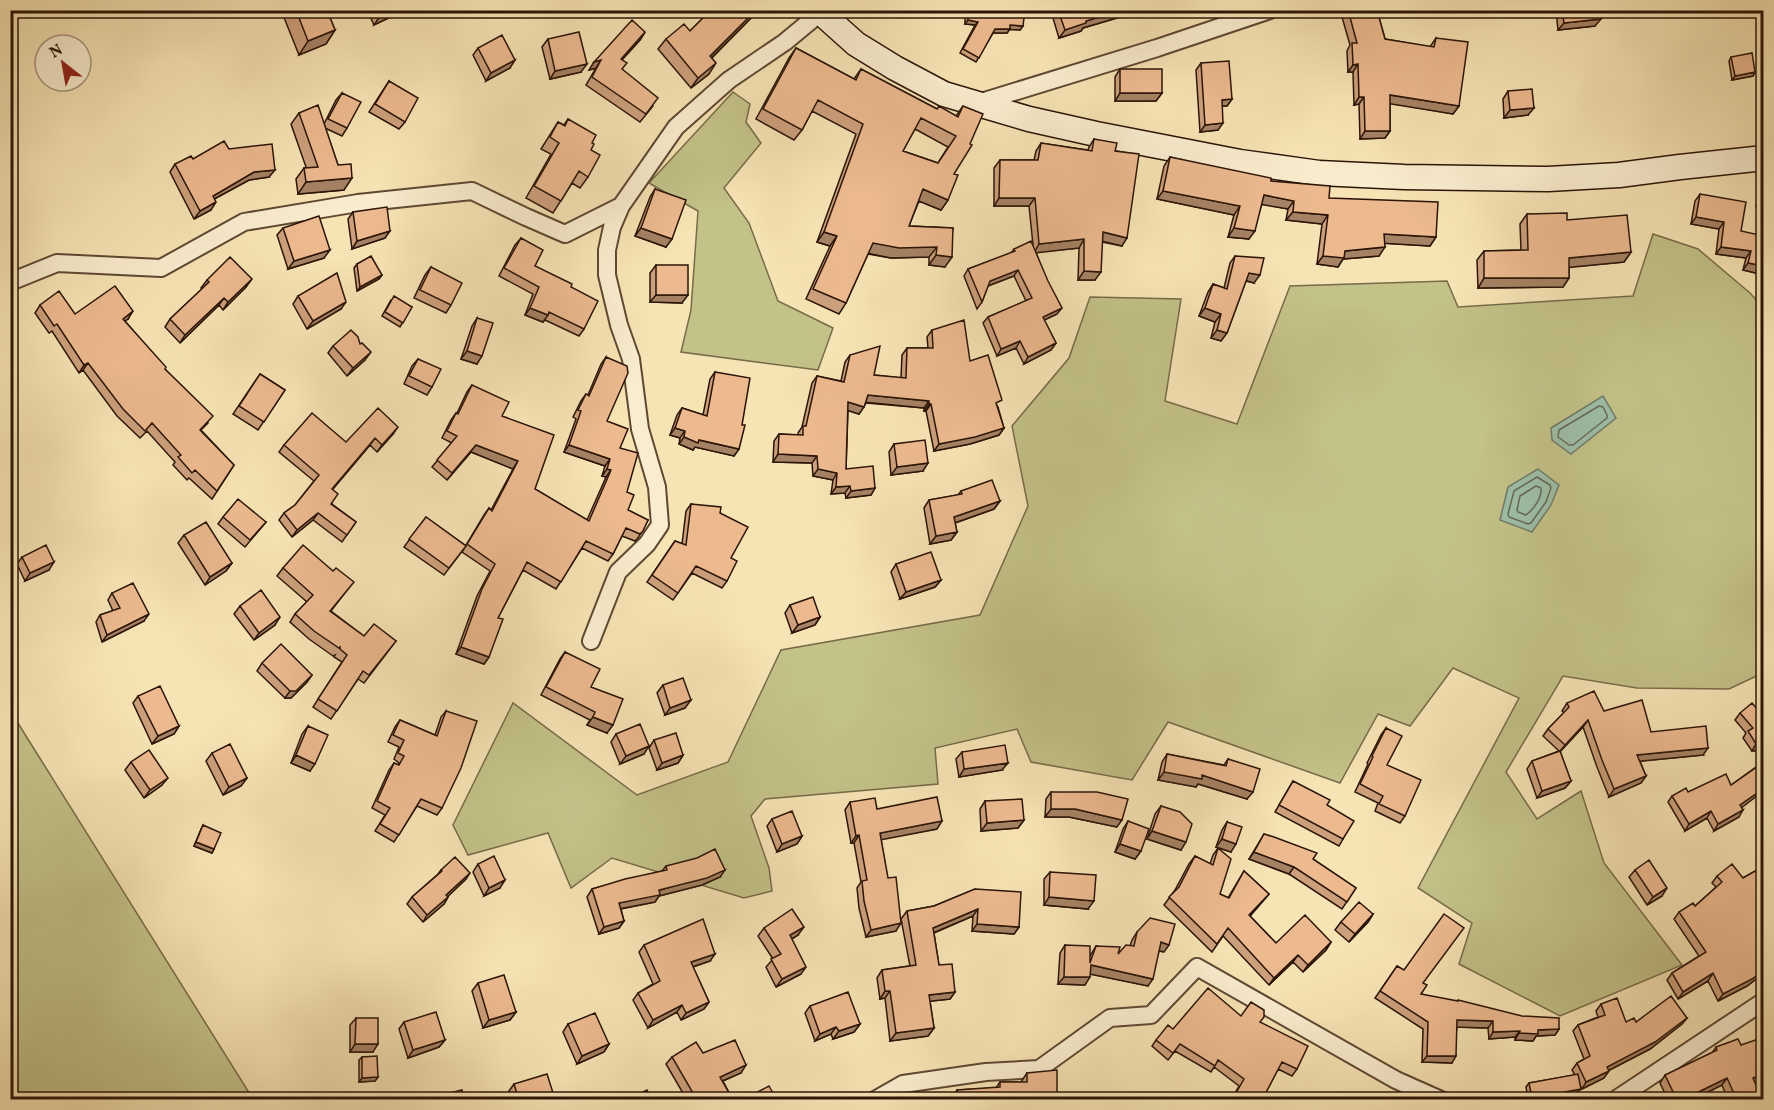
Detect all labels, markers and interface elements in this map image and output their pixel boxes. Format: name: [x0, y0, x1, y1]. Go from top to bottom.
north arrow: [33, 33, 93, 93]
text: N: [46, 39, 67, 64]

